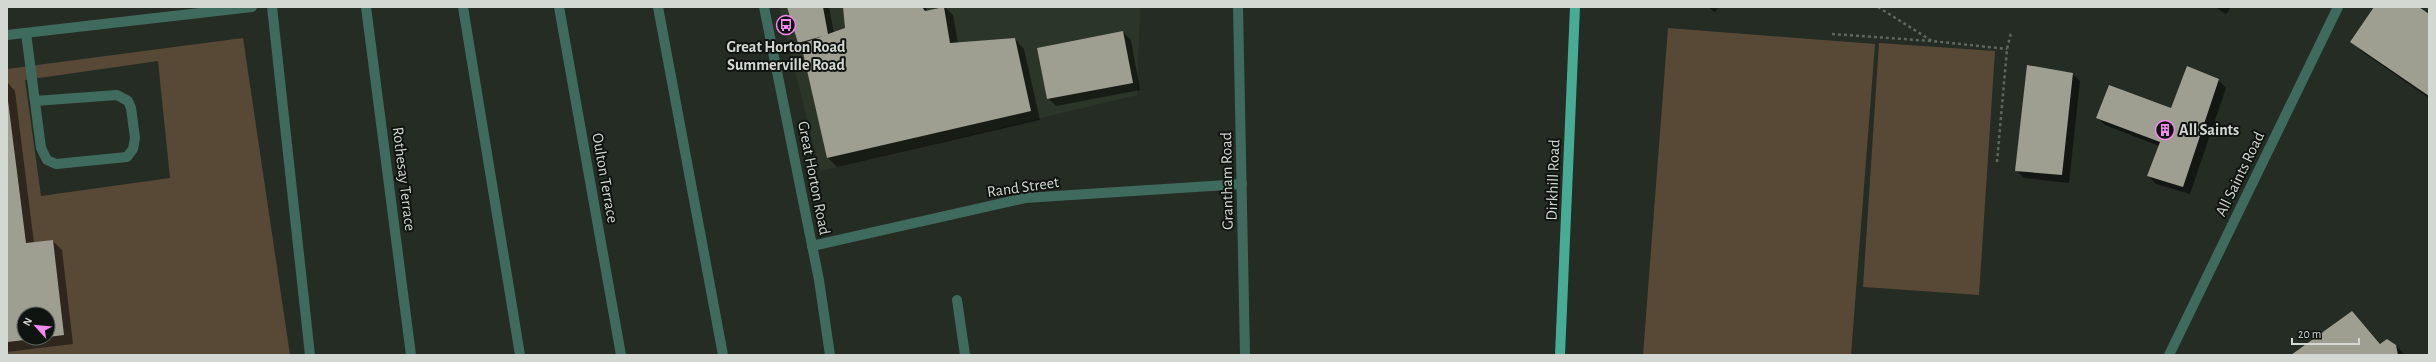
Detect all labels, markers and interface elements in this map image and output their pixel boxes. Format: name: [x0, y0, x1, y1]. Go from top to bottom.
bus stop icon: Great Horton Road Summerville Road: [775, 14, 797, 36]
place label: Great Horton Road Summerville Road: [726, 39, 846, 73]
building icon: All Saints: [2154, 119, 2176, 141]
street label: Great Horton Road: [795, 120, 833, 236]
place label: All Saints: [2179, 122, 2239, 138]
street label: Rothesay Terrace: [389, 126, 418, 232]
street label: All Saints Road: [2213, 129, 2267, 219]
street label: Oulton Terrace: [589, 132, 621, 224]
street label: Grantham Road: [1218, 132, 1236, 230]
street label: Dirkhill Road: [1544, 139, 1562, 221]
street label: Rand Street: [986, 174, 1060, 200]
north arrow: [16, 306, 56, 346]
text: N: [21, 316, 34, 328]
scale bar: [2292, 320, 2359, 346]
text: 20 m: [2298, 328, 2321, 340]

